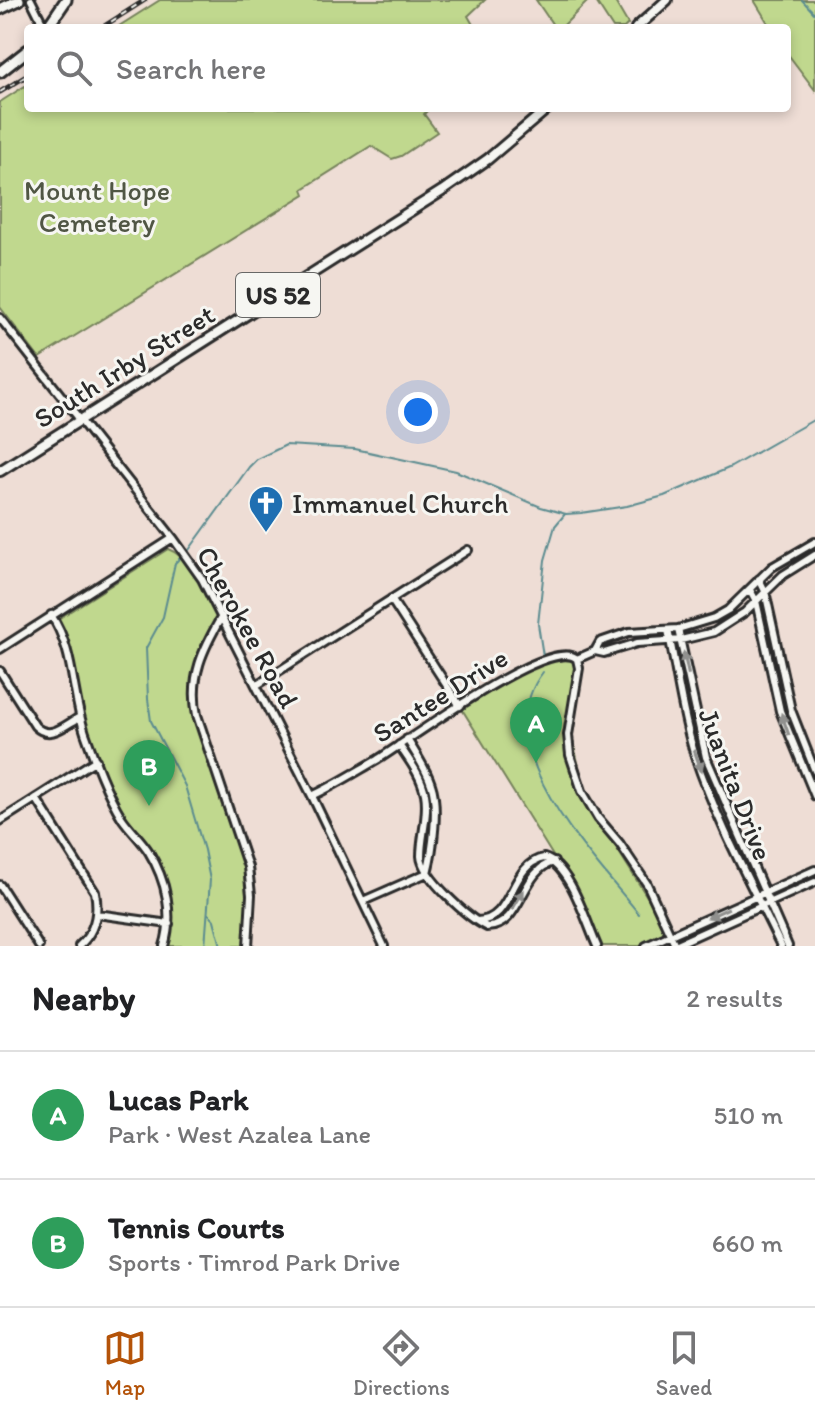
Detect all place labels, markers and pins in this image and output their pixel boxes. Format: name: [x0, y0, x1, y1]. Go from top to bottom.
church icon: Immanuel Church: [247, 484, 285, 534]
place label: Immanuel Church: [292, 486, 508, 520]
pin: A: [510, 697, 562, 763]
pin: B: [123, 740, 175, 806]

